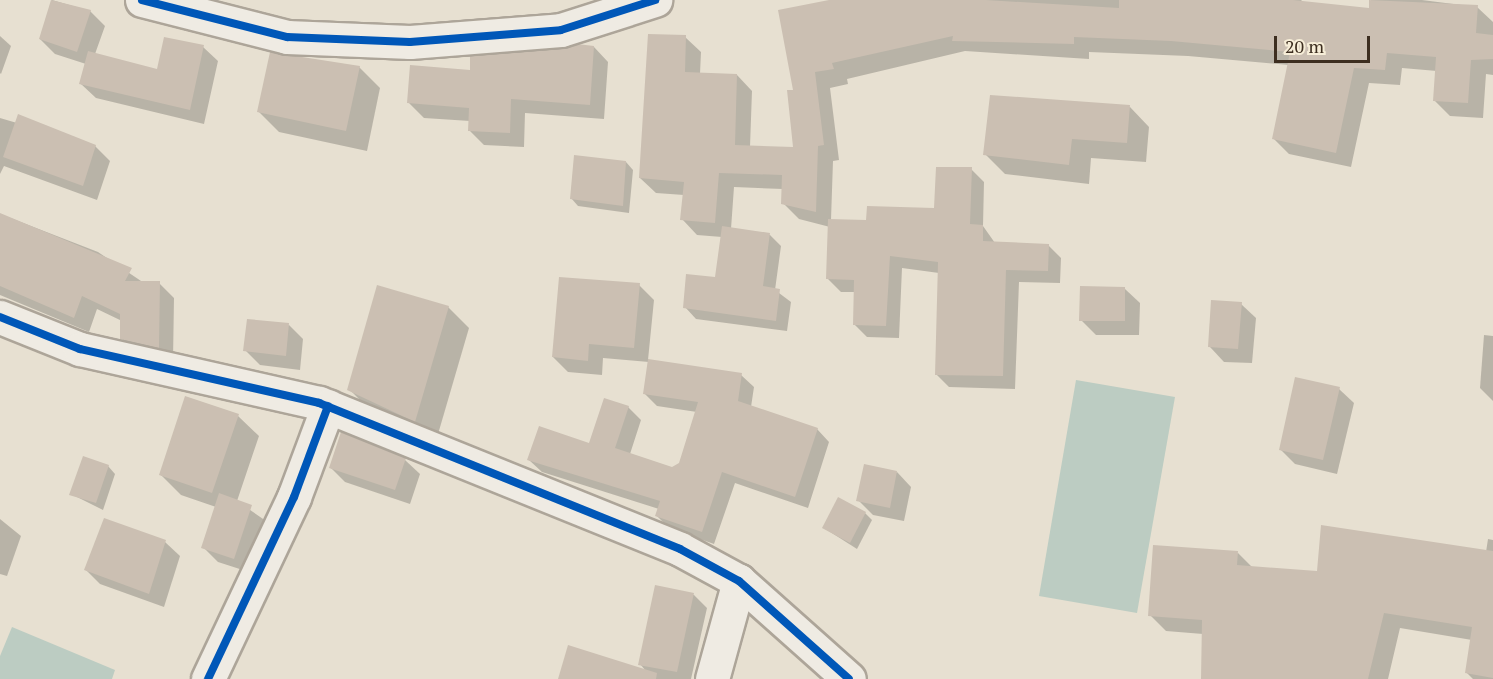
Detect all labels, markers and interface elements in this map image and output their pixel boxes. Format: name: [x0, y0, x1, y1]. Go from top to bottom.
scale bar: [1277, 24, 1373, 62]
text: 20 m: [1285, 34, 1324, 58]

